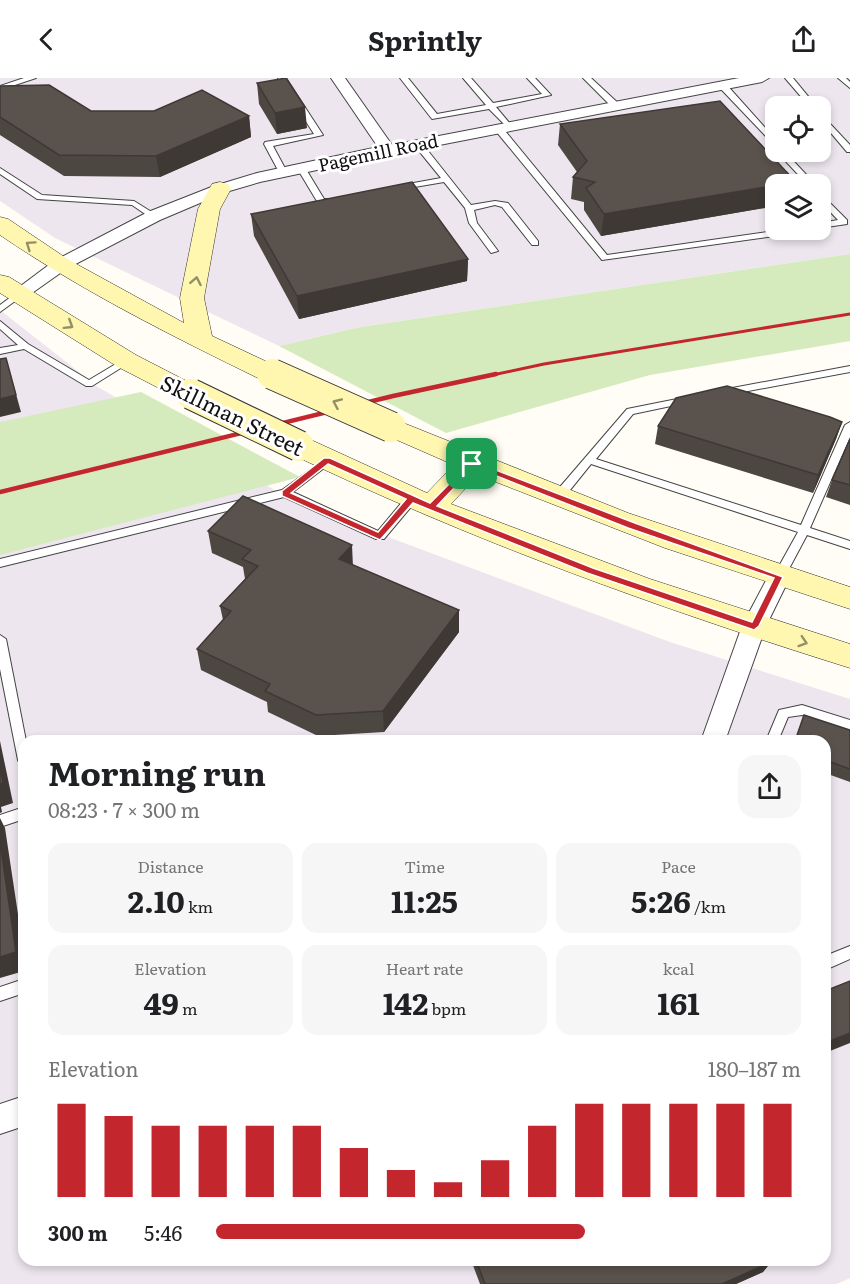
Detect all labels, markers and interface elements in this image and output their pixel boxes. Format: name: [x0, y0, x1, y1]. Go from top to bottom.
text: Sprintly: [368, 19, 482, 59]
icon: back: [30, 23, 63, 56]
icon: share: [787, 23, 820, 56]
map controls: [765, 96, 831, 240]
button: locate: [765, 96, 831, 162]
street label: Pagemill Road: [315, 126, 441, 178]
button: layers: [765, 174, 831, 240]
one-way arrow: [25, 241, 36, 252]
one-way arrow: [189, 277, 202, 287]
one-way arrow: [63, 318, 73, 330]
street label: Skillman Street: [156, 366, 310, 462]
one-way arrow: [333, 399, 344, 411]
pin: [446, 438, 497, 489]
icon: arrive: [455, 447, 488, 480]
one-way arrow: [797, 634, 808, 647]
text: Morning run: [48, 747, 266, 796]
button: share: [738, 755, 801, 818]
text: 08:23 · 7 × 300 m: [48, 794, 200, 824]
text: Distance: [137, 854, 204, 878]
text: Time: [404, 854, 445, 878]
text: Pace: [661, 854, 696, 878]
text: 2.10: [128, 878, 185, 922]
text: 11:25: [391, 878, 458, 922]
text: 5:26: [631, 878, 691, 922]
text: km: [185, 894, 213, 918]
text: /km: [691, 894, 726, 918]
text: Elevation: [134, 956, 207, 980]
text: Heart rate: [386, 956, 463, 980]
text: kcal: [663, 956, 694, 980]
text: 49: [143, 980, 179, 1024]
text: 142: [383, 980, 428, 1024]
text: 161: [657, 980, 700, 1024]
text: m: [179, 996, 198, 1020]
text: bpm: [428, 996, 466, 1020]
text: Elevation: [48, 1053, 138, 1083]
text: 180–187 m: [708, 1053, 801, 1083]
text: 300 m: [48, 1217, 108, 1247]
text: 5:46: [144, 1217, 182, 1247]

